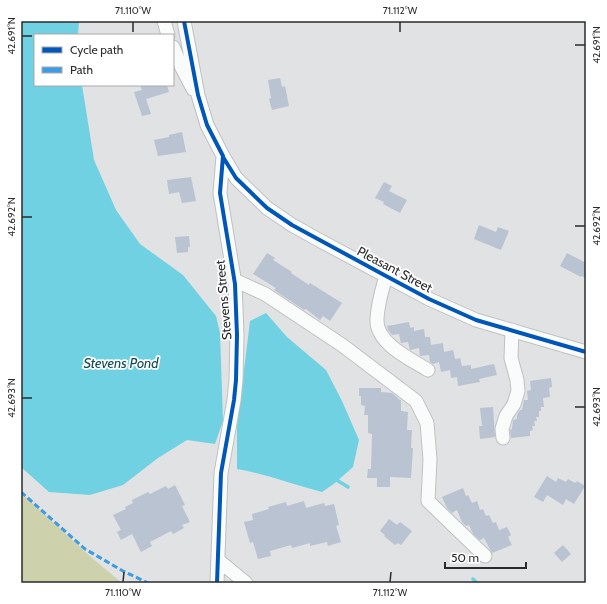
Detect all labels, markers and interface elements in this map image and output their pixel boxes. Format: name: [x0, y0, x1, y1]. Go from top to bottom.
text: 71.110°W: [115, 4, 152, 17]
text: 71.112°W: [383, 4, 418, 17]
text: 42.691°N: [5, 17, 18, 55]
text: 42.691°N: [590, 26, 603, 64]
legend: [34, 34, 174, 86]
text: Cycle path: [70, 42, 123, 57]
text: Path: [70, 62, 93, 77]
text: 42.692°N: [5, 197, 18, 237]
text: 42.692°N: [590, 206, 603, 246]
street label: Pleasant Street: [355, 243, 436, 296]
street label: Stevens Street: [211, 259, 234, 341]
water label: Stevens Pond: [83, 354, 159, 372]
text: 42.693°N: [5, 378, 18, 418]
text: 42.693°N: [590, 387, 603, 427]
scale bar: [445, 544, 526, 570]
text: 50 m: [451, 550, 479, 565]
text: 71.110°W: [105, 586, 142, 599]
text: 71.112°W: [373, 586, 408, 599]

